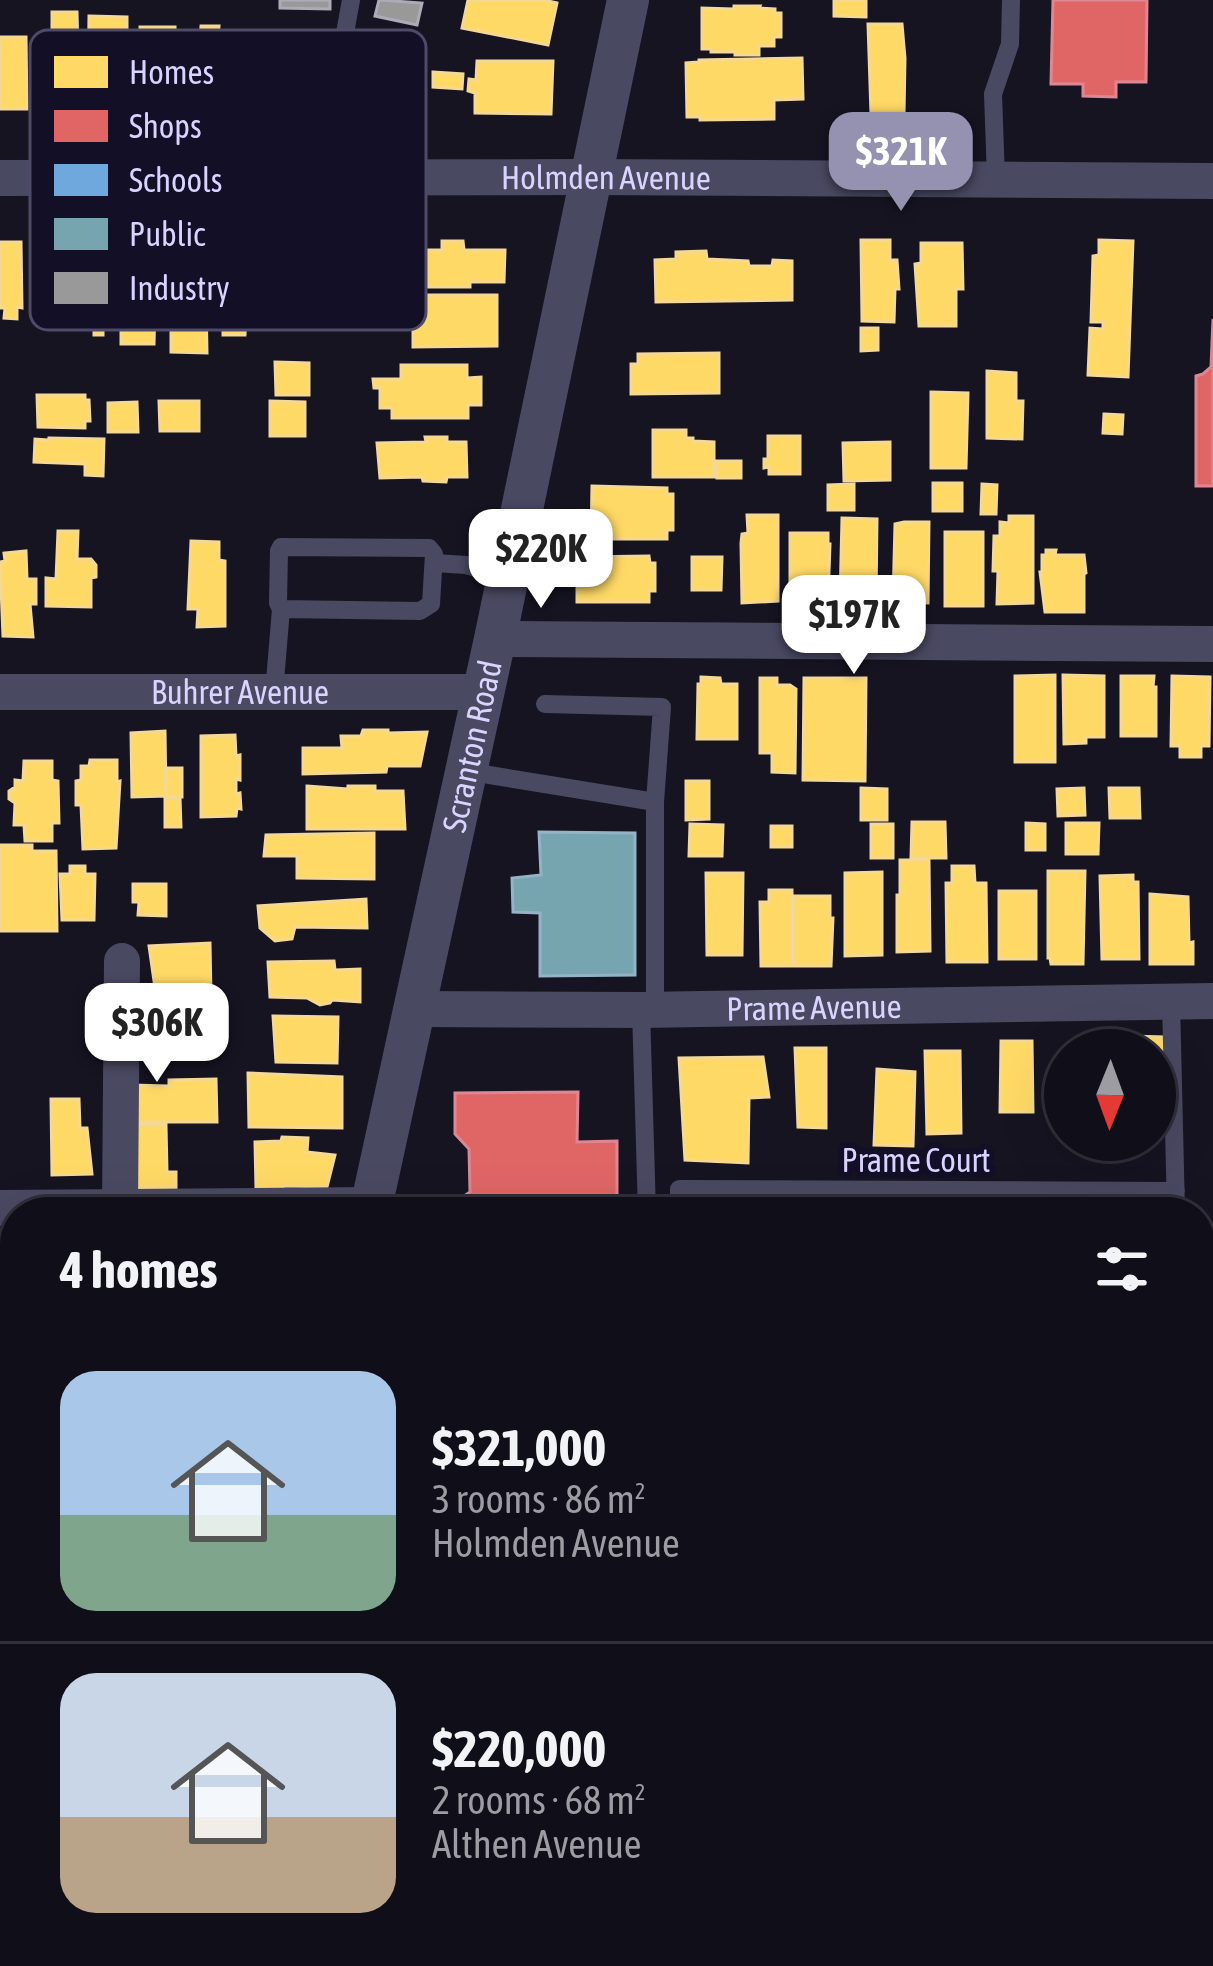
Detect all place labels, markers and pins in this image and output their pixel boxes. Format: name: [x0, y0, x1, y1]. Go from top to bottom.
pin: $321K: [817, 112, 985, 214]
pin: $220K: [457, 509, 625, 611]
pin: $197K: [770, 575, 938, 677]
pin: $306K: [73, 983, 241, 1085]

